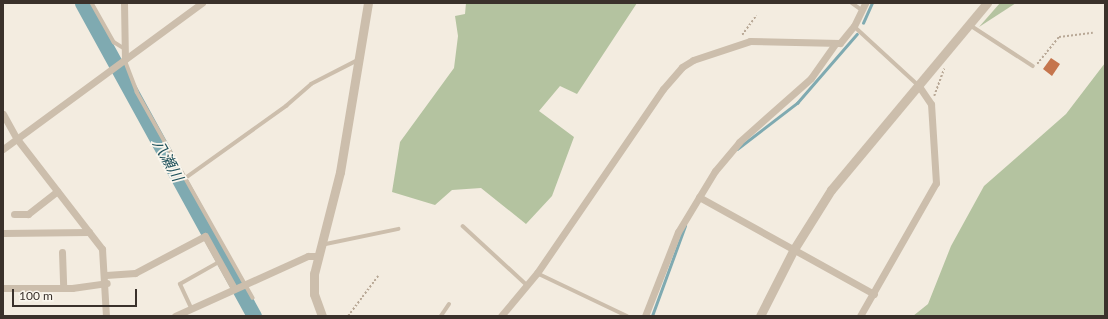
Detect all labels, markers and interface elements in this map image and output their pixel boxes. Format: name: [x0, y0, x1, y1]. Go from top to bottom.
water label: 八瀬川: [149, 136, 187, 184]
scale bar: [14, 281, 139, 307]
text: 100 m: [19, 288, 53, 303]

